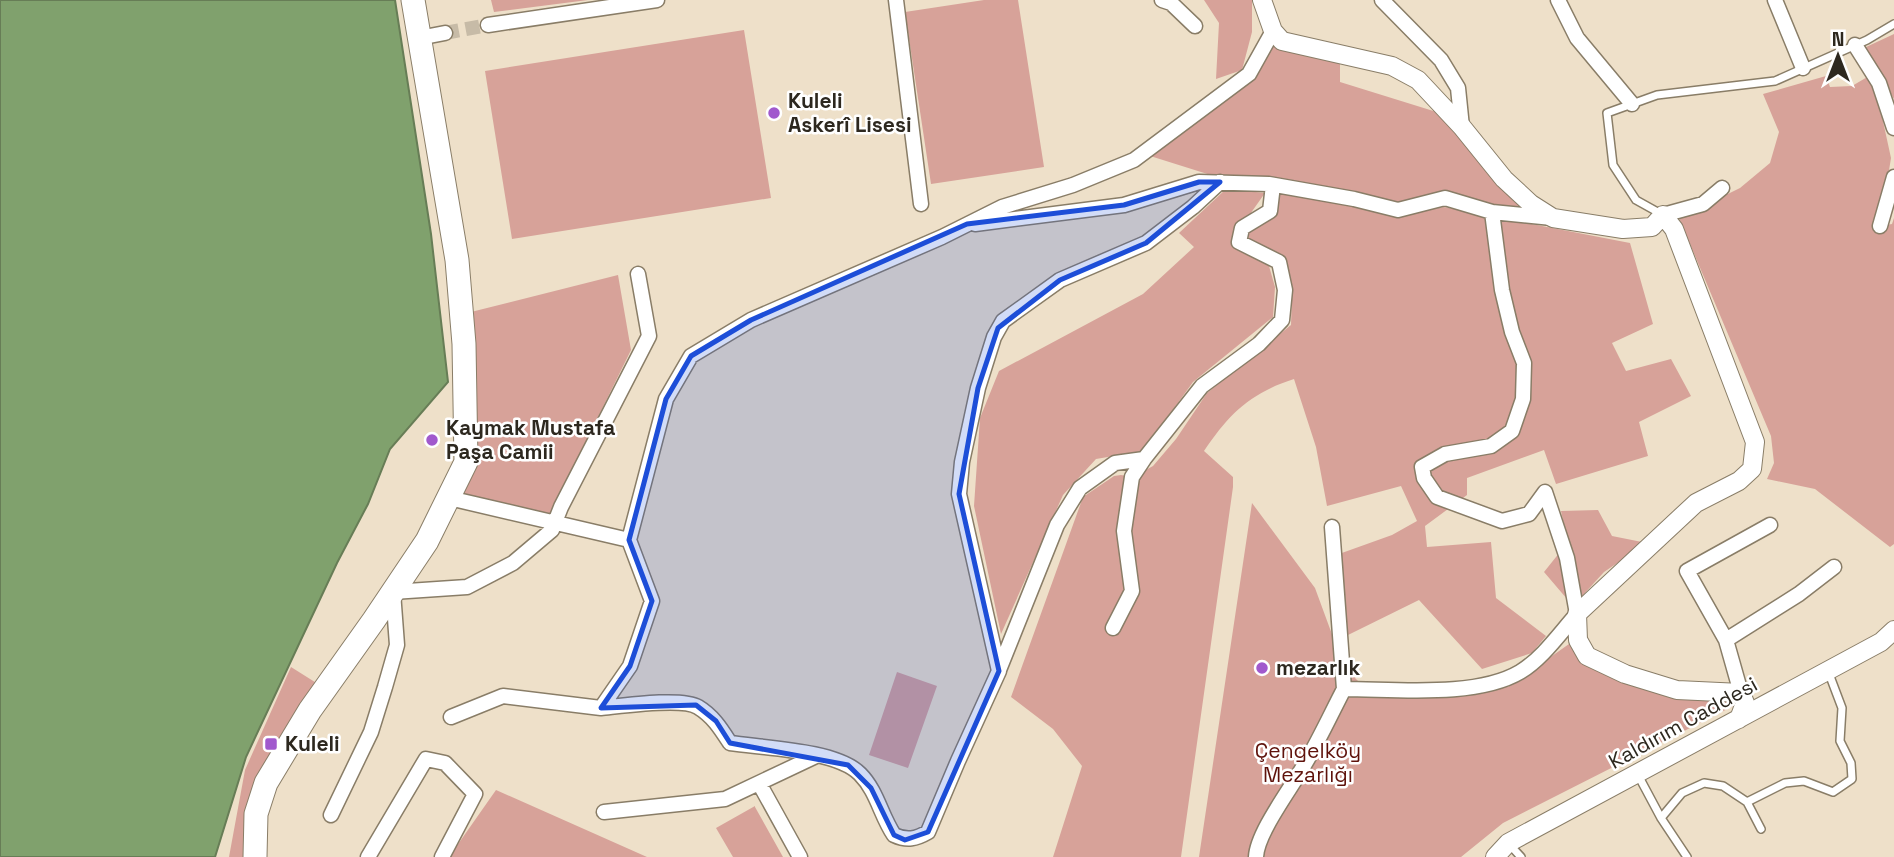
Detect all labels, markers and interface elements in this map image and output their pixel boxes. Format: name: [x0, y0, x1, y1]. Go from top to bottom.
north arrow: [1803, 21, 1873, 91]
text: N: [1832, 27, 1844, 52]
place label: Kuleli Askerî Lisesi: [788, 87, 912, 138]
marker: Kuleli Askerî Lisesi: [766, 105, 782, 121]
place label: Kaymak Mustafa Paşa Camii: [446, 414, 616, 465]
marker: Kaymak Mustafa Paşa Camii: [424, 432, 440, 448]
place label: mezarlık: [1276, 654, 1360, 681]
marker: mezarlık: [1254, 660, 1270, 676]
street label: Kaldırım Caddesi: [1604, 670, 1762, 775]
place label: Kuleli: [285, 730, 340, 757]
marker: Kuleli: [263, 736, 279, 752]
park label: Çengelköy Mezarlığı: [1255, 737, 1361, 788]

